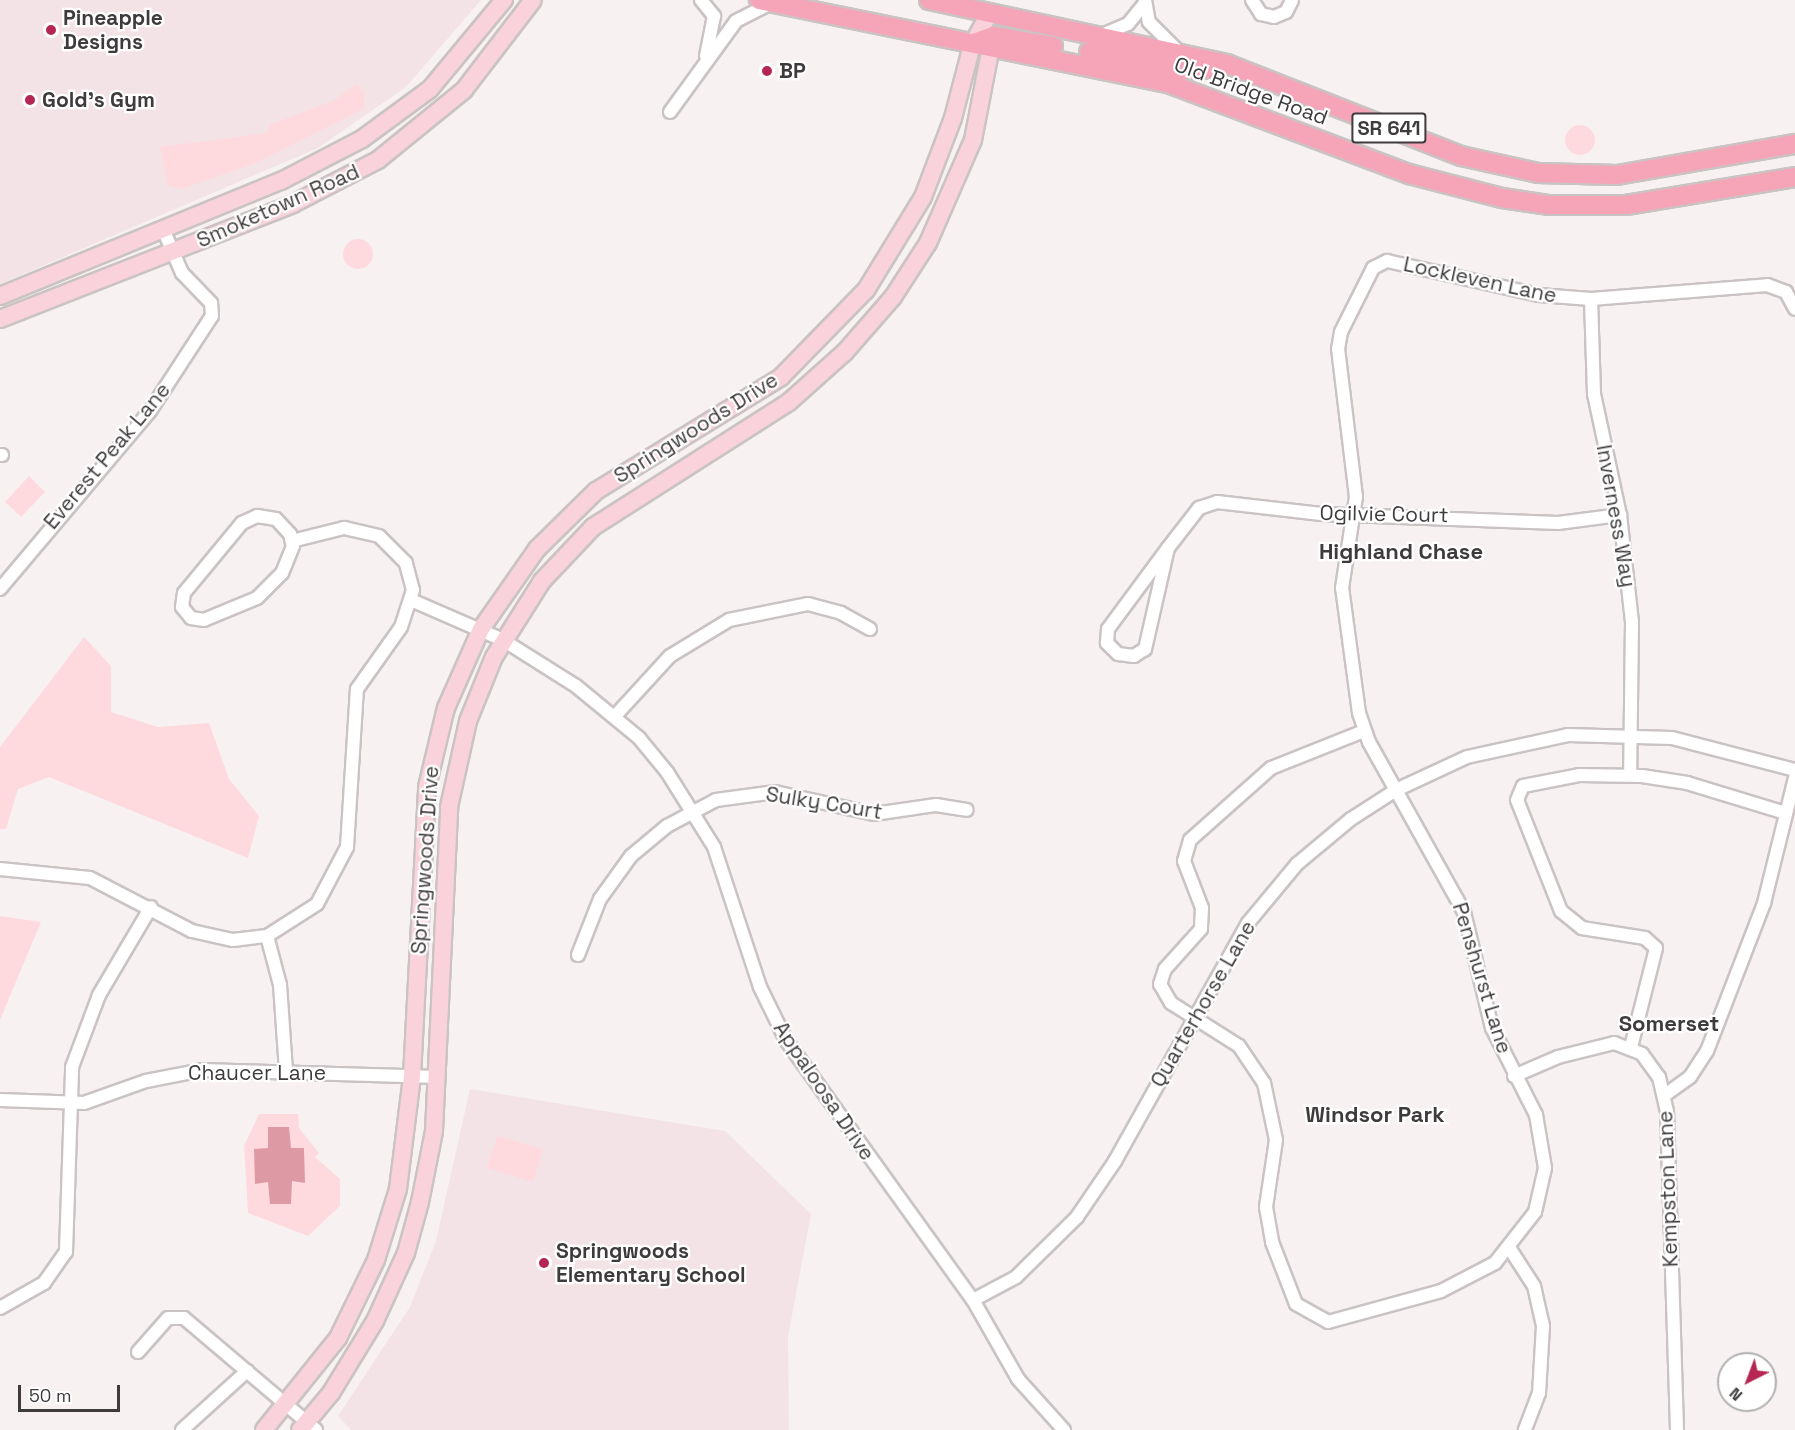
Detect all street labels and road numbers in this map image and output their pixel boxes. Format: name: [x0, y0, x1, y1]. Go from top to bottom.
street label: Old Bridge Road: [1171, 52, 1331, 130]
road number: SR 641: [1350, 111, 1428, 145]
street label: Smoketown Road: [193, 159, 363, 253]
street label: Lockleven Lane: [1401, 251, 1559, 309]
street label: Springwoods Drive: [609, 367, 783, 489]
street label: Everest Peak Lane: [38, 378, 176, 534]
street label: Inverness Way: [1591, 443, 1641, 589]
street label: Ogilvie Court: [1319, 500, 1449, 528]
street label: Springwoods Drive: [406, 765, 444, 955]
street label: Sulky Court: [764, 781, 884, 825]
street label: Penshurst Lane: [1447, 899, 1517, 1057]
street label: Quarterhorse Lane: [1145, 916, 1261, 1092]
street label: Appaloosa Drive: [768, 1017, 880, 1165]
street label: Chaucer Lane: [188, 1060, 326, 1086]
street label: Kempston Lane: [1653, 1110, 1683, 1268]

